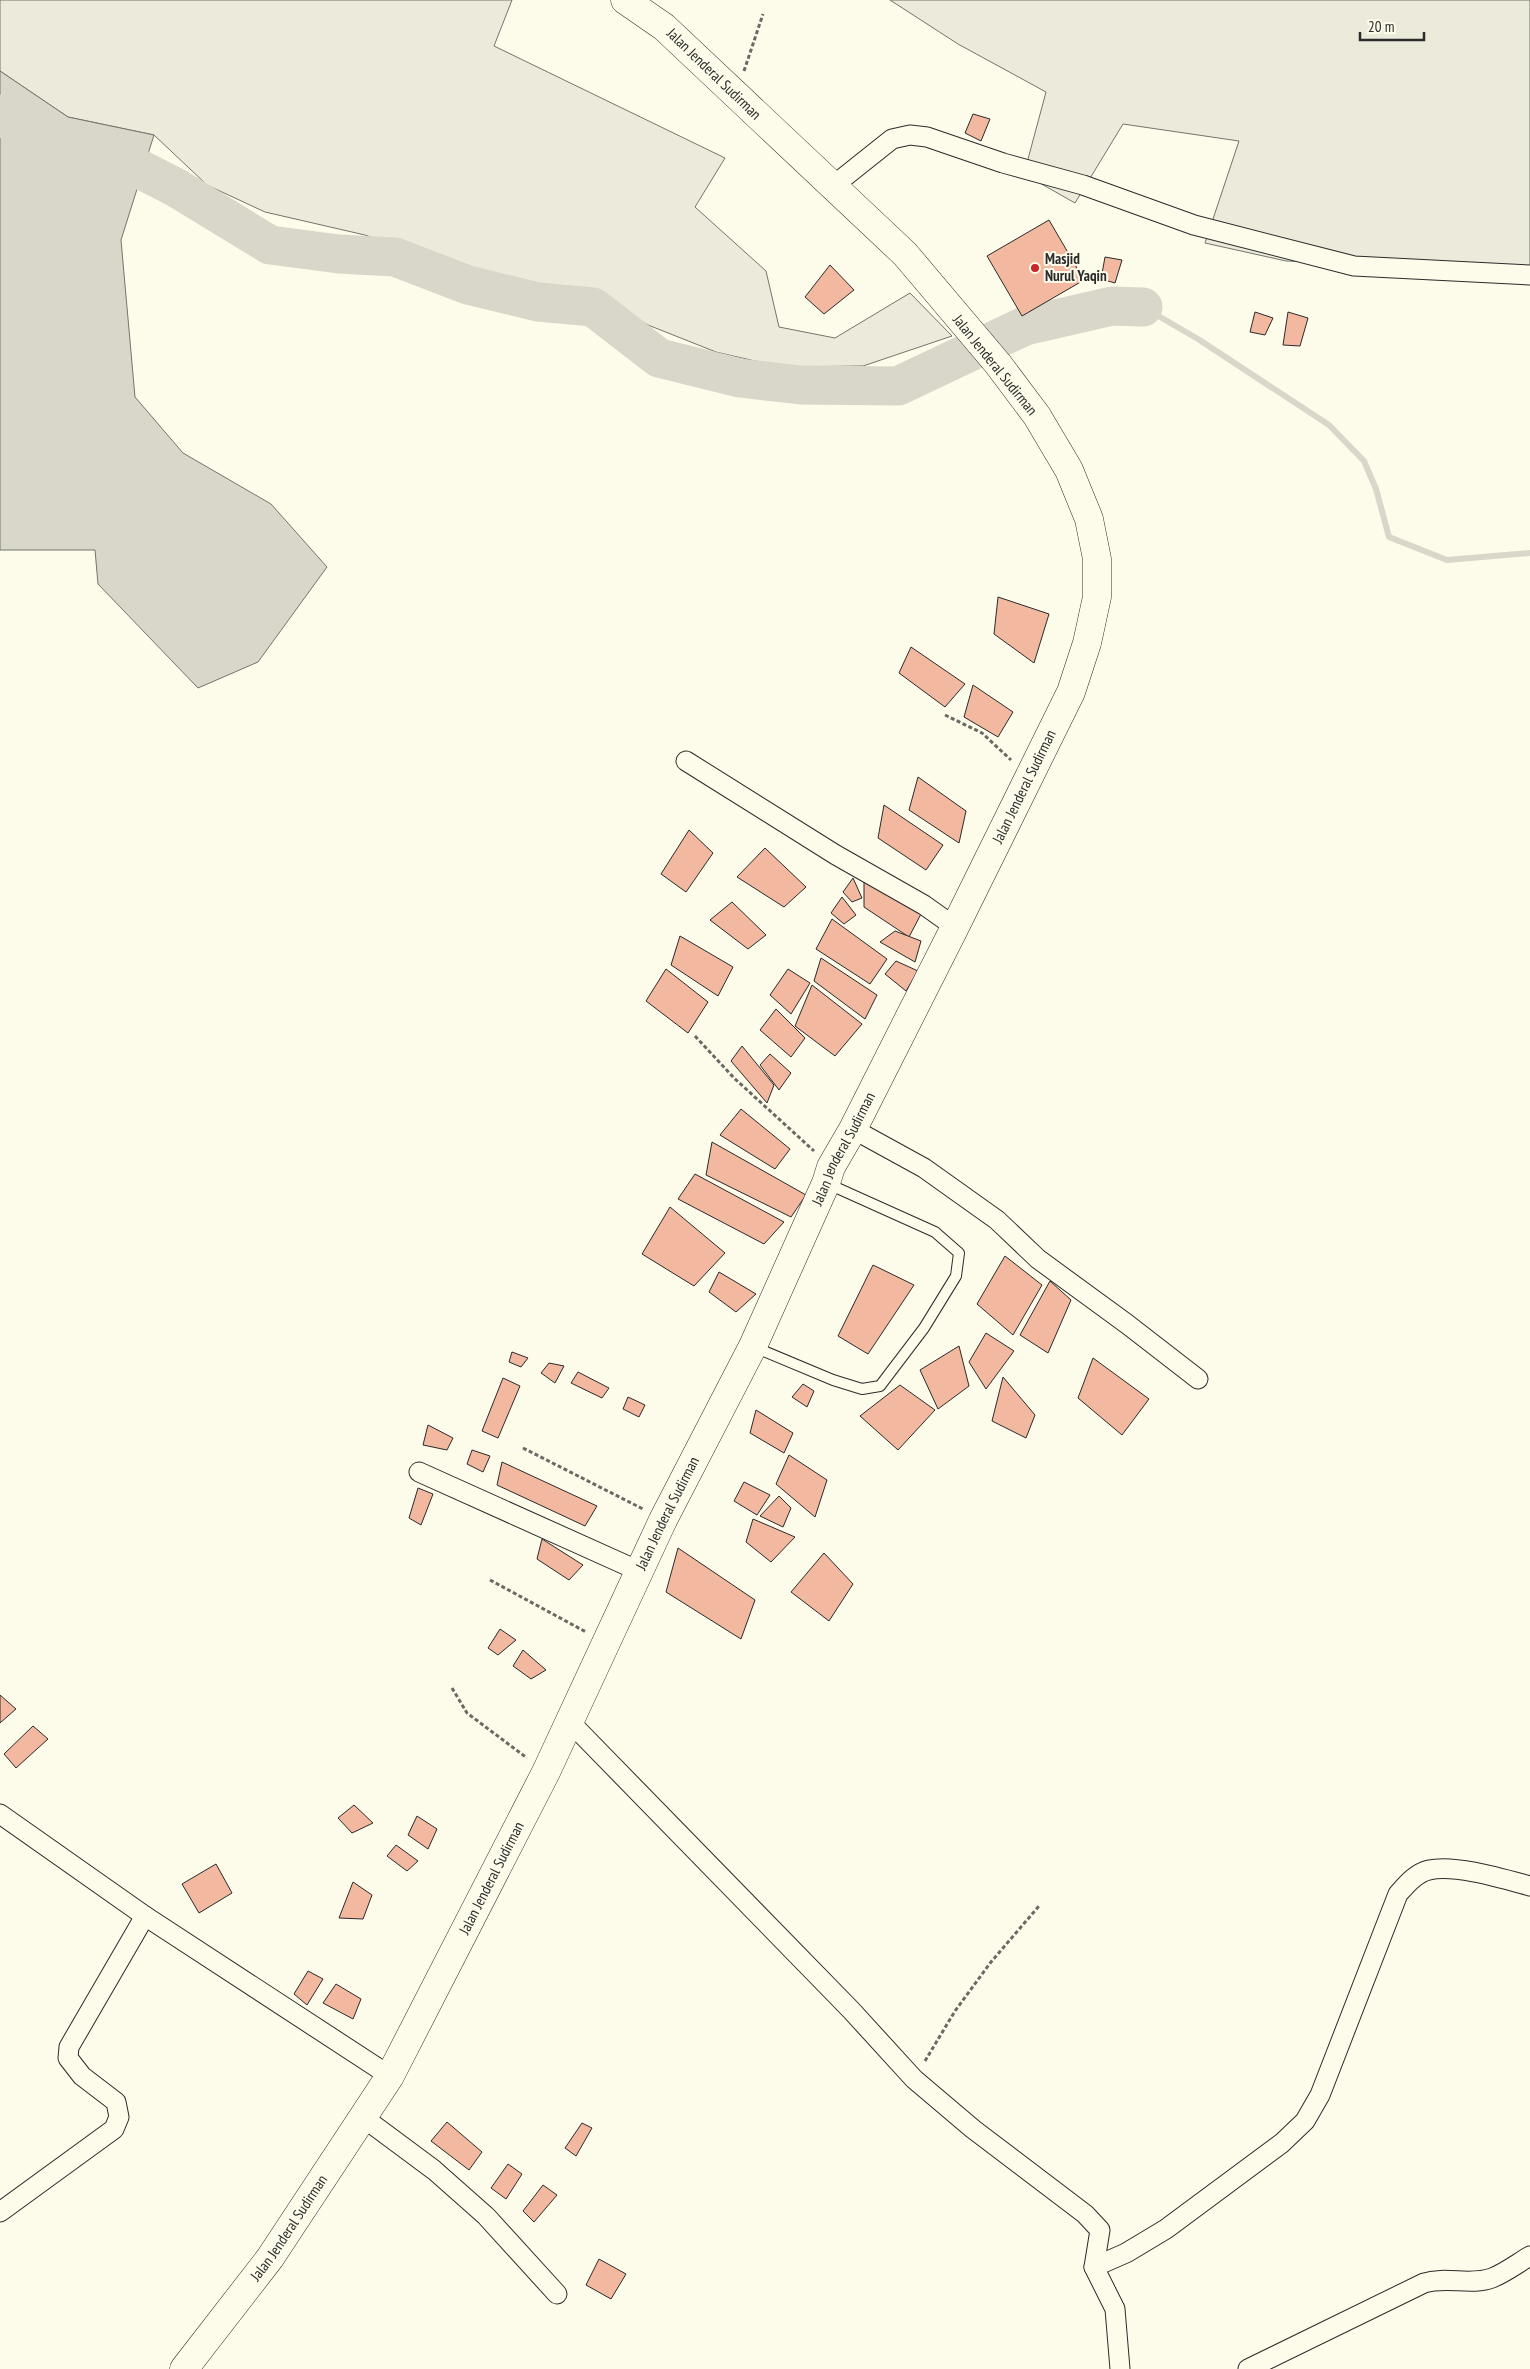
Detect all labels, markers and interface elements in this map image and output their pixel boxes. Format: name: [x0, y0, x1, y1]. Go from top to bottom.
scale bar: [1360, 10, 1424, 42]
text: 20 m: [1368, 17, 1394, 36]
street label: Jalan Jenderal Sudirman: [662, 23, 766, 124]
place label: Masjid Nurul Yaqin: [1045, 249, 1107, 285]
marker: Masjid Nurul Yaqin: [1029, 262, 1041, 274]
street label: Jalan Jenderal Sudirman: [948, 310, 1042, 419]
street label: Jalan Jenderal Sudirman: [987, 727, 1060, 847]
street label: Jalan Jenderal Sudirman: [807, 1089, 879, 1209]
street label: Jalan Jenderal Sudirman: [631, 1453, 703, 1574]
street label: Jalan Jenderal Sudirman: [454, 1818, 528, 1938]
street label: Jalan Jenderal Sudirman: [245, 2171, 331, 2285]

